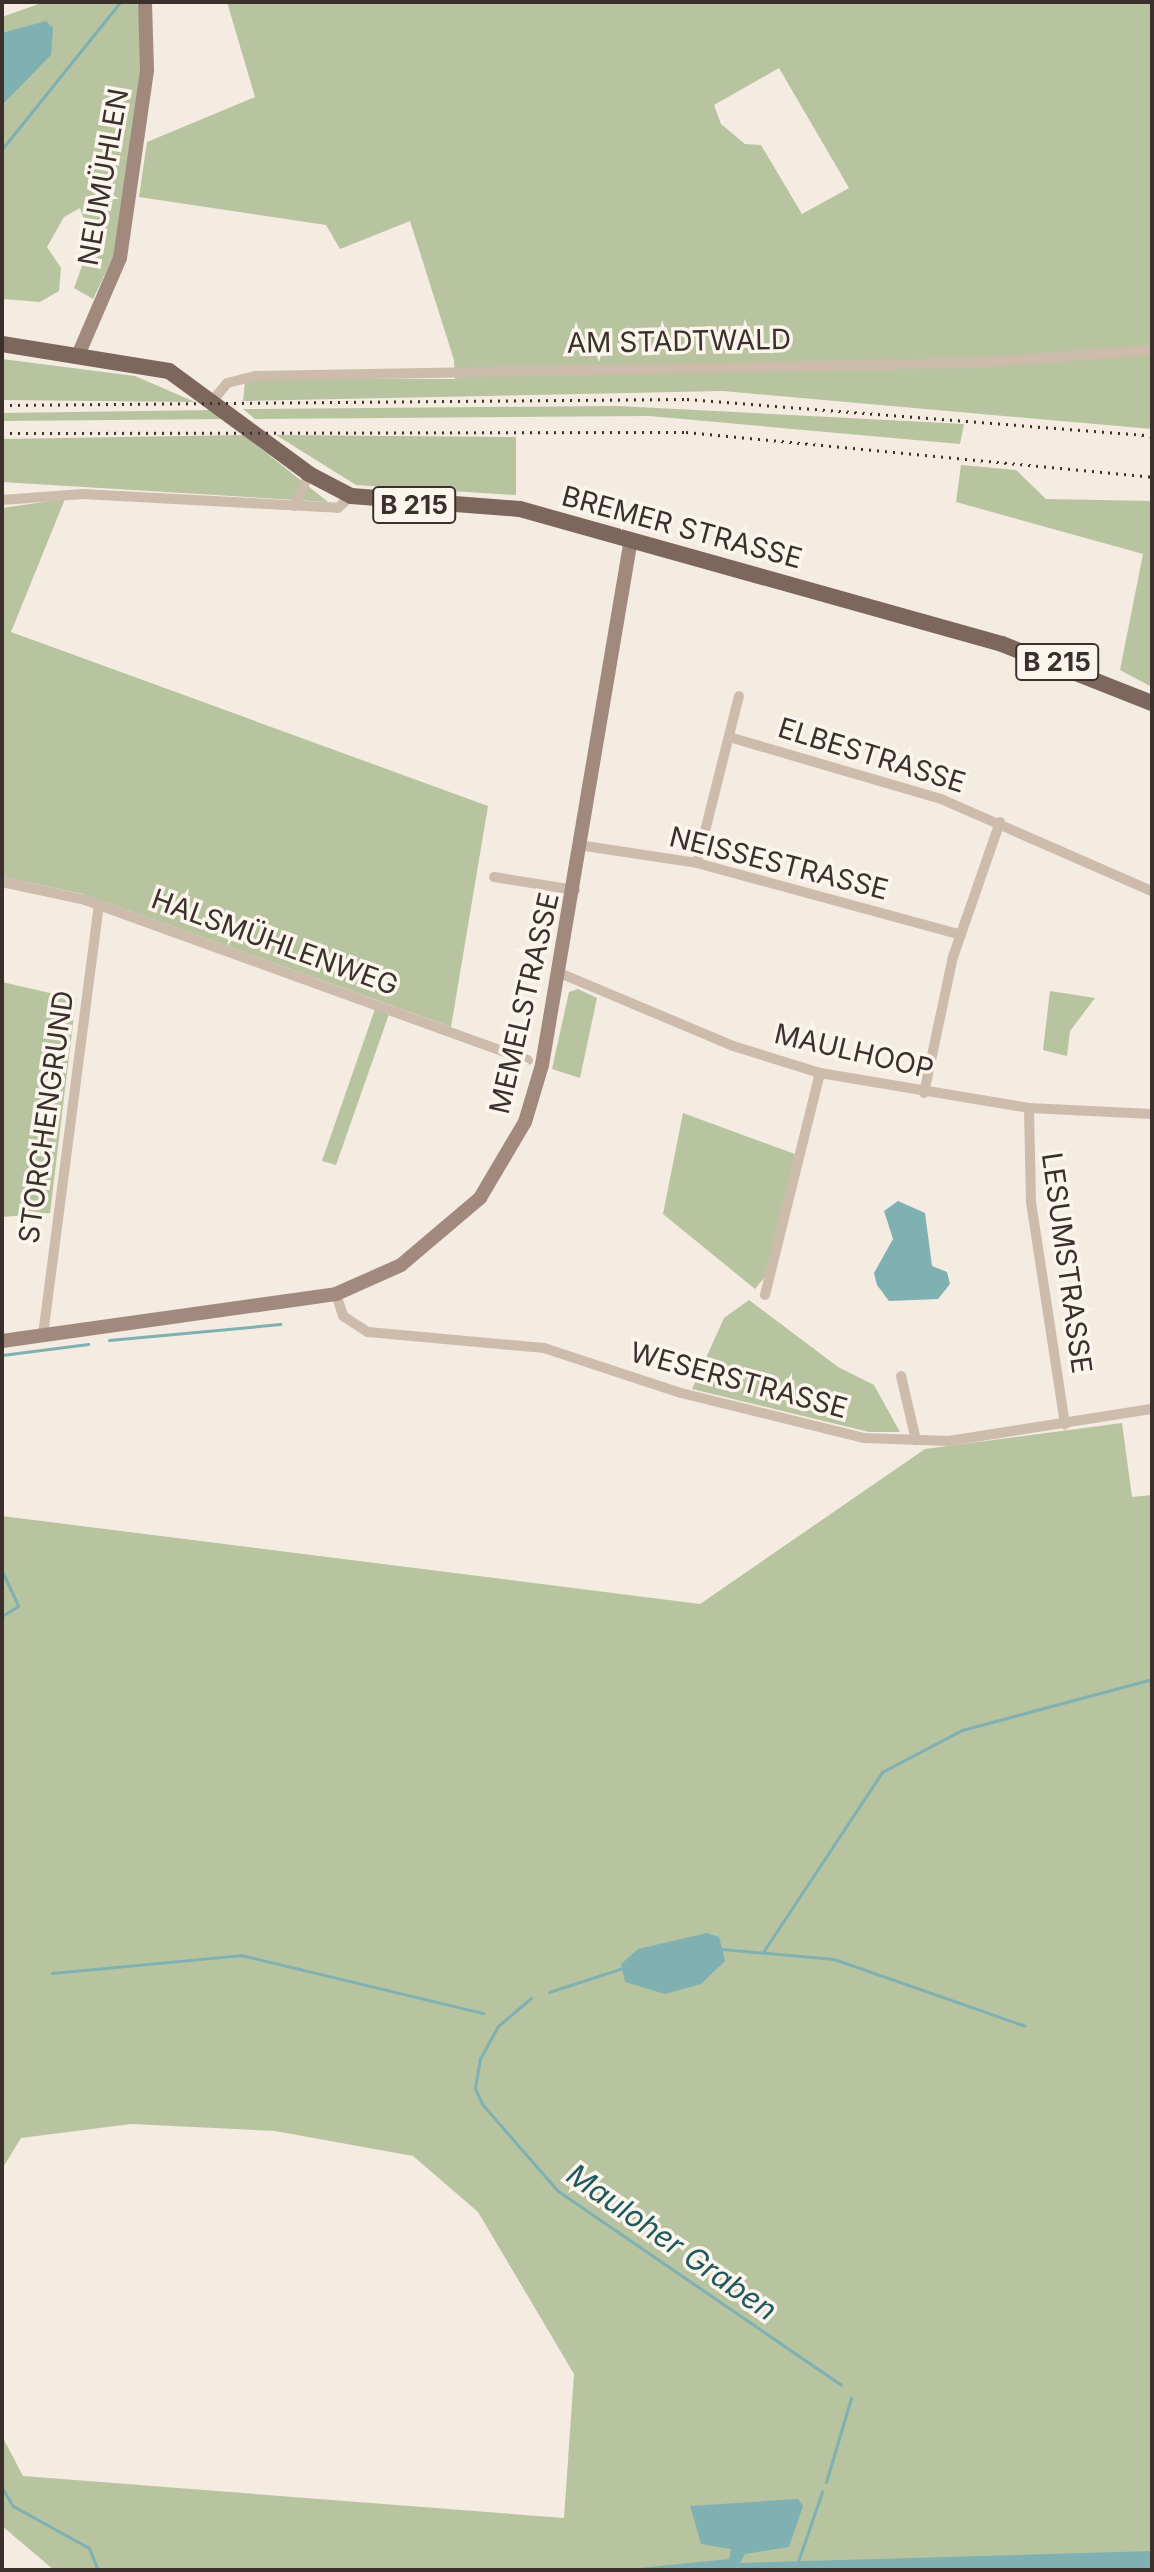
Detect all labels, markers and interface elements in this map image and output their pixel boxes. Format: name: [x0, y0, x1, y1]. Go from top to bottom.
street label: NEUMÜHLEN: [71, 86, 135, 268]
street label: AM STADTWALD: [567, 322, 791, 360]
street label: BREMER STRASSE: [558, 479, 806, 575]
road number: B 215: [372, 483, 456, 527]
road number: B 215: [1015, 640, 1099, 684]
street label: ELBESTRASSE: [774, 711, 970, 799]
street label: NEISSESTRASSE: [666, 820, 892, 906]
street label: HALSMÜHLENWEG: [147, 882, 403, 1002]
street label: MEMELSTRASSE: [482, 889, 566, 1117]
street label: STORCHENGRUND: [12, 988, 80, 1246]
street label: MAULHOOP: [771, 1016, 937, 1086]
street label: LESUMSTRASSE: [1035, 1150, 1099, 1376]
street label: WESERSTRASSE: [627, 1335, 851, 1425]
water label: Mauloher Graben: [560, 2156, 784, 2328]

